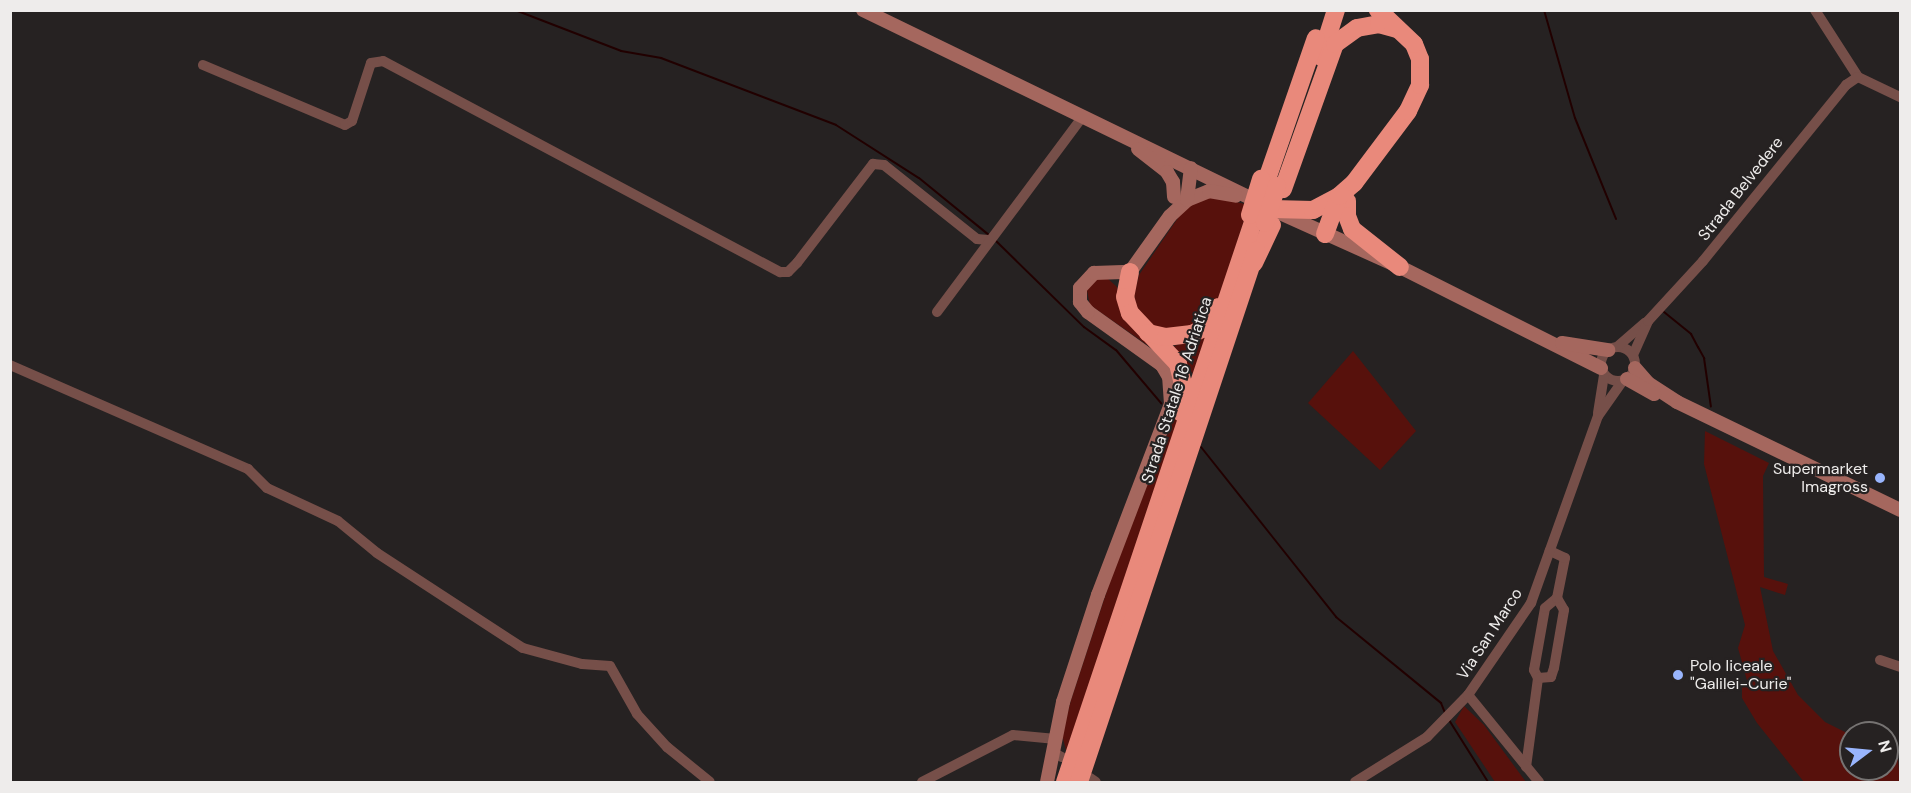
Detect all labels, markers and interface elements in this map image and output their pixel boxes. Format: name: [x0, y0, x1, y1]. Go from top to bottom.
street label: Strada Belvedere: [1695, 133, 1787, 245]
street label: Strada Statale 16 Adriatica: [1138, 294, 1216, 486]
place label: Supermarket Imagross: [1773, 459, 1868, 497]
marker: Supermarket Imagross: [1873, 471, 1887, 485]
street label: Via San Marco: [1453, 585, 1527, 683]
place label: Polo liceale "Galilei-Curie": [1690, 656, 1792, 694]
marker: Polo liceale "Galilei-Curie": [1671, 668, 1685, 682]
north arrow: [1839, 721, 1899, 781]
text: N: [1873, 738, 1897, 755]

